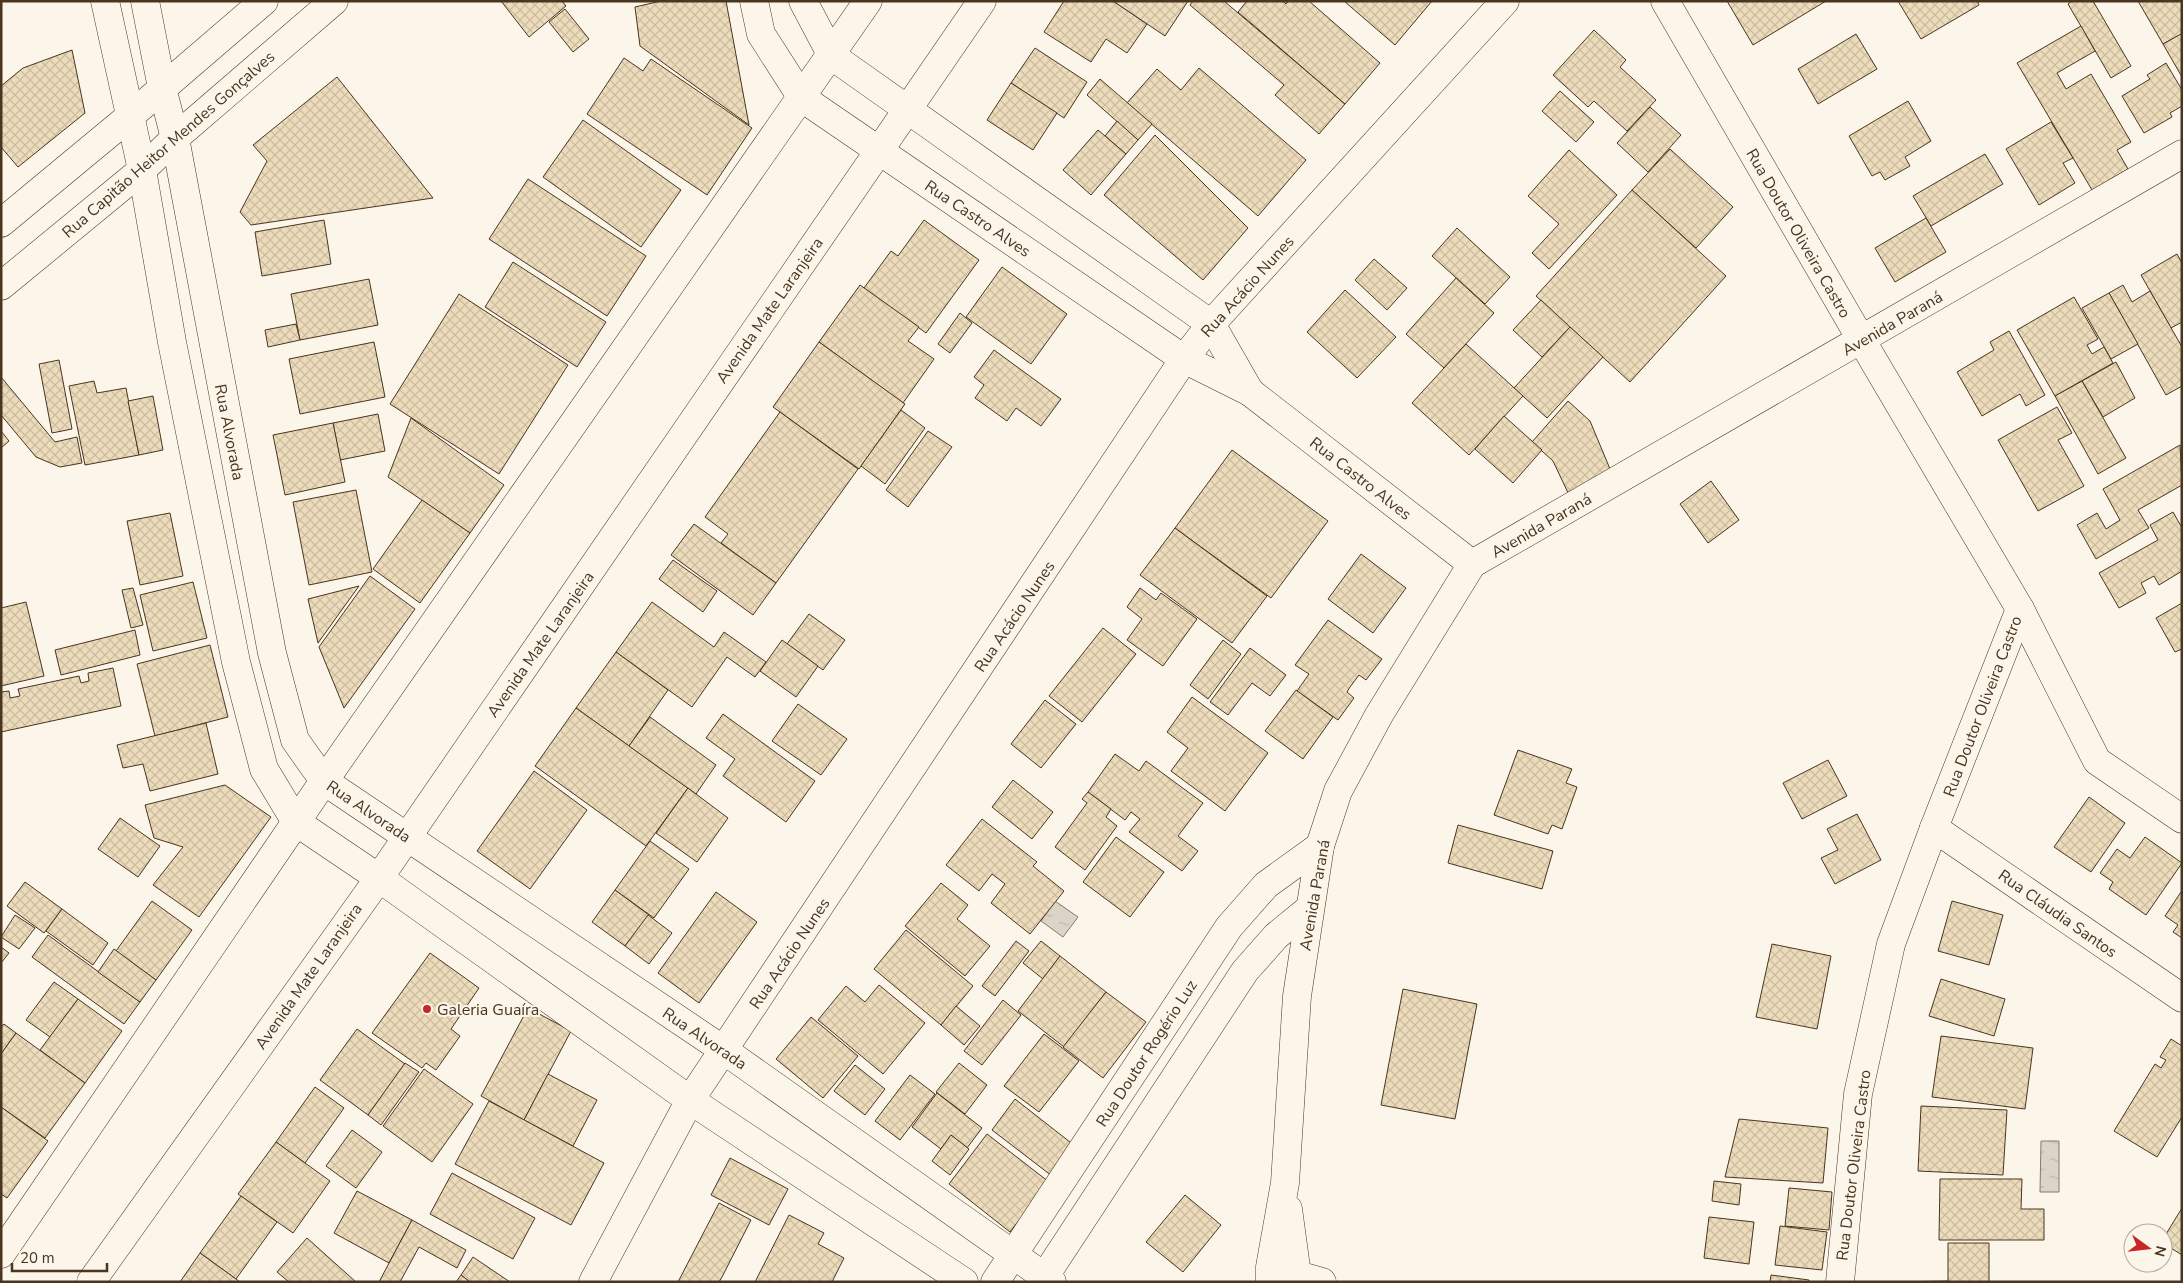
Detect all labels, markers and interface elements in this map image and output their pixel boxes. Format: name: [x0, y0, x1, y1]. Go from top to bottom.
street label: Rua Capitão Heitor Mendes Gonçalves: [58, 46, 280, 243]
street label: Rua Doutor Oliveira Castro: [1741, 145, 1856, 322]
street label: Rua Castro Alves: [920, 175, 1035, 263]
street label: Rua Acácio Nunes: [1196, 231, 1299, 342]
street label: Avenida Mate Laranjeira: [711, 233, 829, 388]
street label: Avenida Paraná: [1838, 286, 1947, 362]
street label: Rua Alvorada: [209, 382, 249, 482]
street label: Rua Castro Alves: [1305, 432, 1416, 526]
street label: Avenida Paraná: [1487, 488, 1596, 564]
street label: Rua Acácio Nunes: [969, 557, 1060, 677]
street label: Avenida Mate Laranjeira: [482, 567, 600, 722]
street label: Rua Doutor Oliveira Castro: [1938, 613, 2028, 800]
street label: Rua Alvorada: [322, 775, 415, 848]
street label: Avenida Paraná: [1294, 838, 1336, 952]
street label: Rua Cláudia Santos: [1994, 865, 2121, 963]
street label: Rua Acácio Nunes: [744, 894, 835, 1014]
street label: Avenida Mate Laranjeira: [250, 899, 368, 1054]
street label: Rua Doutor Rogério Luz: [1091, 976, 1203, 1131]
place label: Galeria Guaíra: [437, 999, 539, 1021]
street label: Rua Alvorada: [658, 1002, 751, 1075]
marker: Galeria Guaíra: [421, 1003, 433, 1015]
street label: Rua Doutor Oliveira Castro: [1831, 1068, 1877, 1262]
north arrow: [2123, 1223, 2173, 1273]
scale bar: [12, 1240, 108, 1272]
text: N: [2150, 1244, 2171, 1259]
text: 20 m: [20, 1248, 55, 1268]

